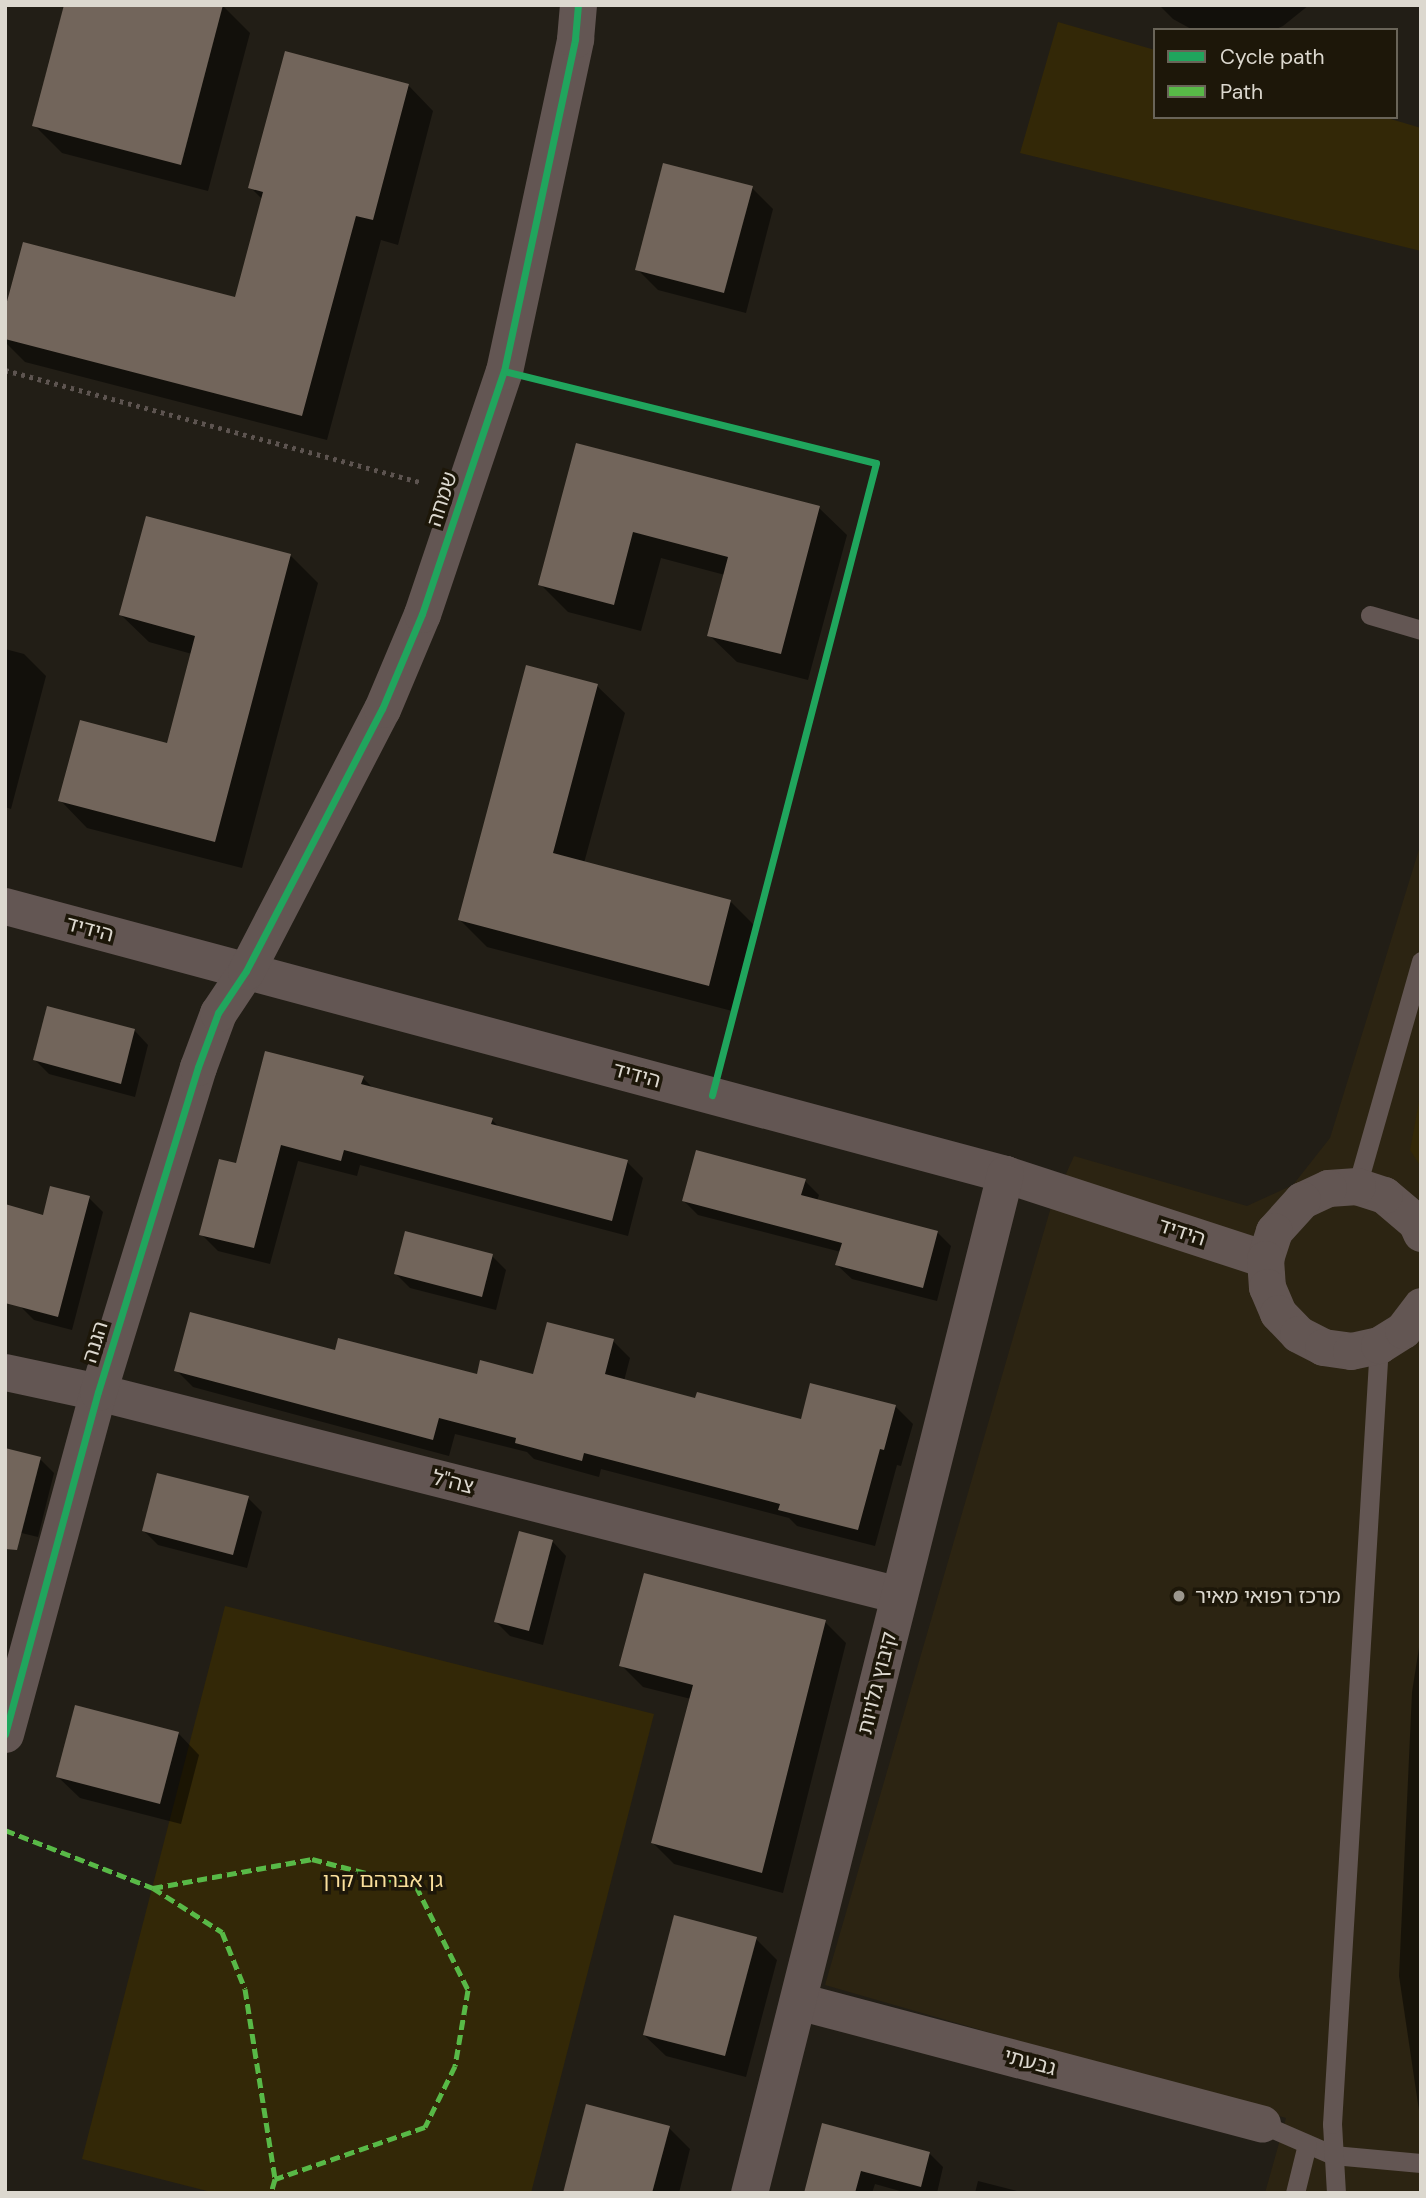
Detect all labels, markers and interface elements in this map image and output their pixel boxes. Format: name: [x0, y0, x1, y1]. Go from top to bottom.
legend: [1153, 28, 1398, 119]
text: Cycle path: [1220, 43, 1325, 71]
text: Path: [1220, 78, 1263, 106]
street label: שמחה: [421, 468, 463, 530]
street label: הידיד: [63, 911, 117, 947]
street label: הידיד: [610, 1057, 664, 1093]
street label: הידיד: [1155, 1213, 1209, 1251]
street label: הגנה: [77, 1318, 113, 1366]
street label: צה"ל: [430, 1465, 476, 1499]
place label: מרכז רפואי מאיר: [1195, 1583, 1341, 1609]
marker: מרכז רפואי מאיר: [1169, 1586, 1189, 1606]
street label: קיבוץ גלויות: [852, 1629, 902, 1737]
park label: גן אברהם קרן: [323, 1867, 443, 1893]
street label: גבעתי: [1001, 2043, 1059, 2081]

